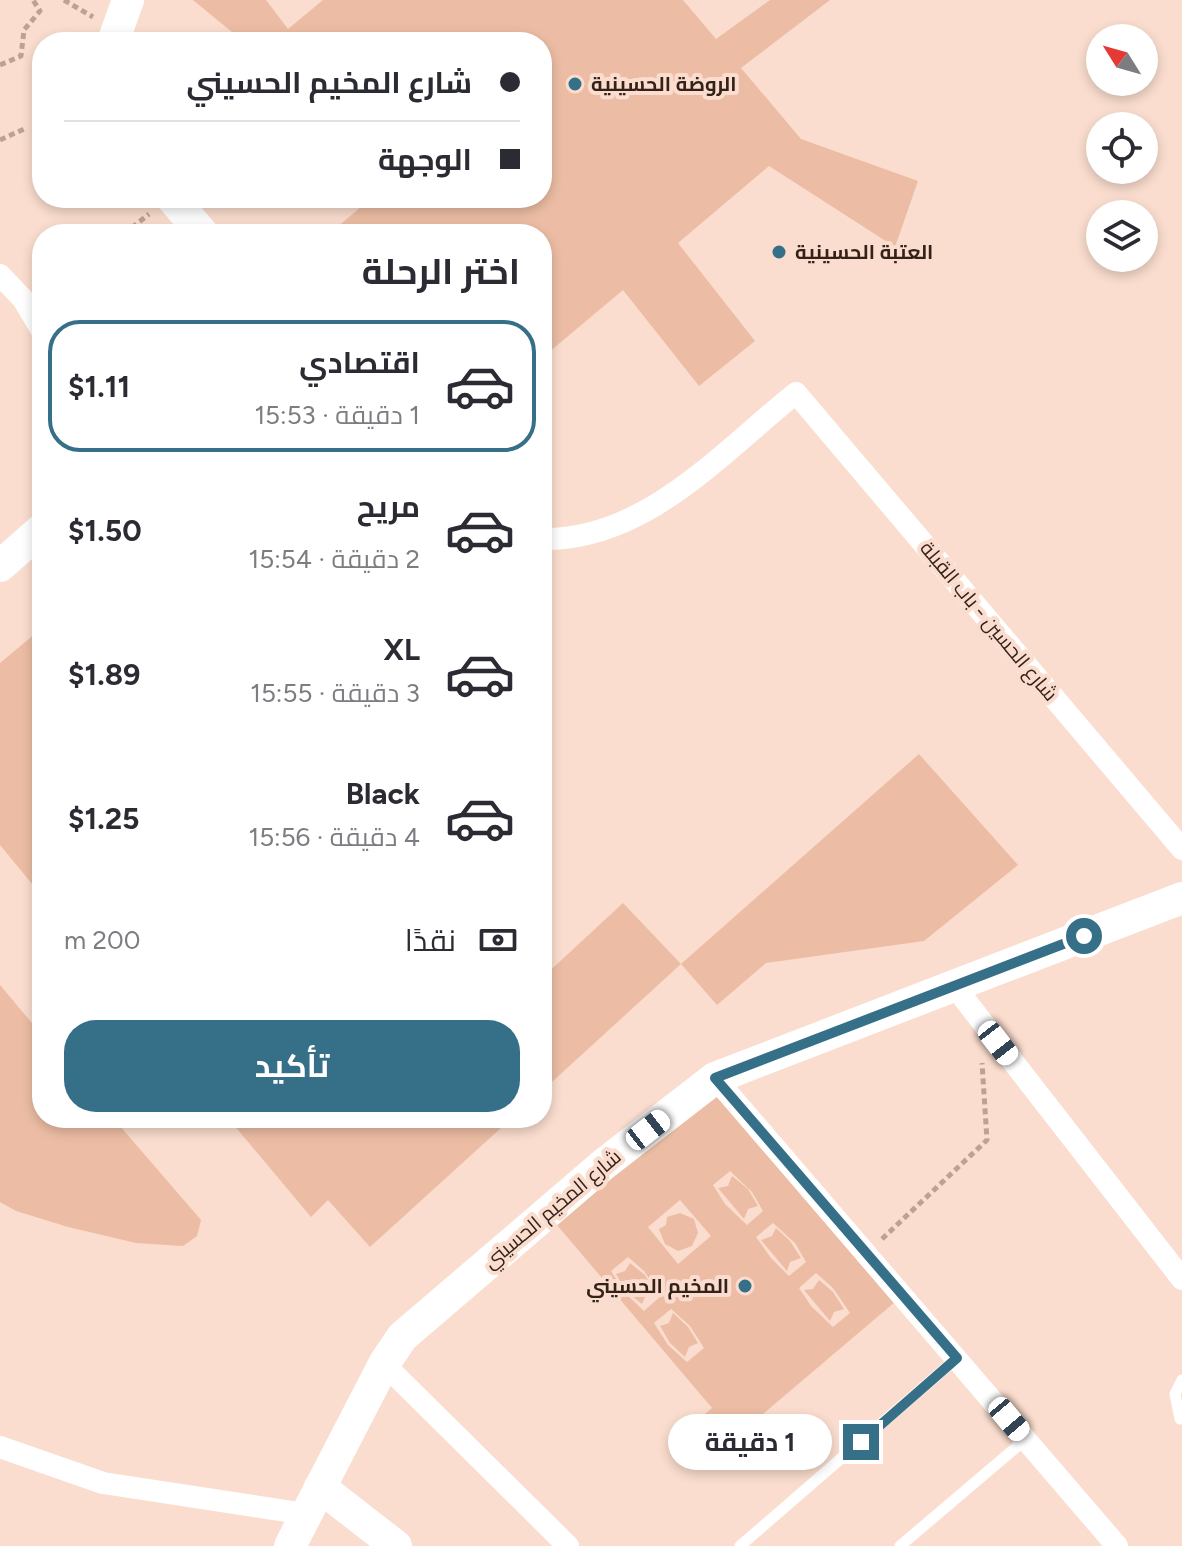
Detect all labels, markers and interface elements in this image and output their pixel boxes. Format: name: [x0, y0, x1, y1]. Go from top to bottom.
north arrow: [1086, 24, 1158, 96]
map controls: [1086, 24, 1158, 272]
text: شارع المخيم الحسيني: [186, 64, 472, 101]
place label: الروضة الحسينية: [591, 72, 736, 96]
marker: الروضة الحسينية: [566, 75, 584, 93]
button: locate: [1086, 112, 1158, 184]
text: الوجهة: [378, 141, 472, 178]
button: layers: [1086, 200, 1158, 272]
place label: العتبة الحسينية: [795, 240, 933, 264]
marker: العتبة الحسينية: [770, 243, 788, 261]
text: اختر الرحلة: [362, 250, 520, 293]
text: اقتصادي: [299, 344, 420, 381]
icon: car: [444, 350, 516, 422]
text: $1.11: [68, 368, 130, 405]
text: 1 دقيقة · 15:53: [254, 399, 420, 431]
text: مريح: [357, 488, 420, 525]
icon: car: [444, 494, 516, 566]
text: $1.50: [68, 512, 142, 549]
street label: شارع الحسين - باب القبلة: [914, 536, 1063, 707]
text: 2 دقيقة · 15:54: [249, 543, 420, 575]
text: XL: [384, 631, 420, 668]
icon: car: [444, 638, 516, 710]
text: $1.89: [68, 656, 140, 693]
text: 3 دقيقة · 15:55: [250, 677, 420, 709]
text: Black: [346, 775, 420, 812]
icon: car: [444, 782, 516, 854]
text: $1.25: [68, 800, 140, 837]
text: 4 دقيقة · 15:56: [248, 821, 420, 853]
icon: cash: [476, 918, 520, 962]
route start: [1066, 918, 1102, 954]
text: نقدًا: [405, 922, 456, 959]
text: 200 m: [64, 924, 140, 956]
car: [974, 1017, 1022, 1069]
button: تأكيد: [64, 1020, 520, 1112]
car: [622, 1106, 674, 1154]
street label: شارع المخيم الحسيني: [478, 1144, 628, 1277]
place label: المخيم الحسيني: [586, 1274, 729, 1303]
marker: المخيم الحسيني: [736, 1277, 754, 1295]
car: [984, 1393, 1034, 1445]
callout: 1 دقيقة: [669, 1414, 833, 1470]
route end: [843, 1424, 879, 1460]
text: 1 دقيقة: [705, 1426, 795, 1458]

